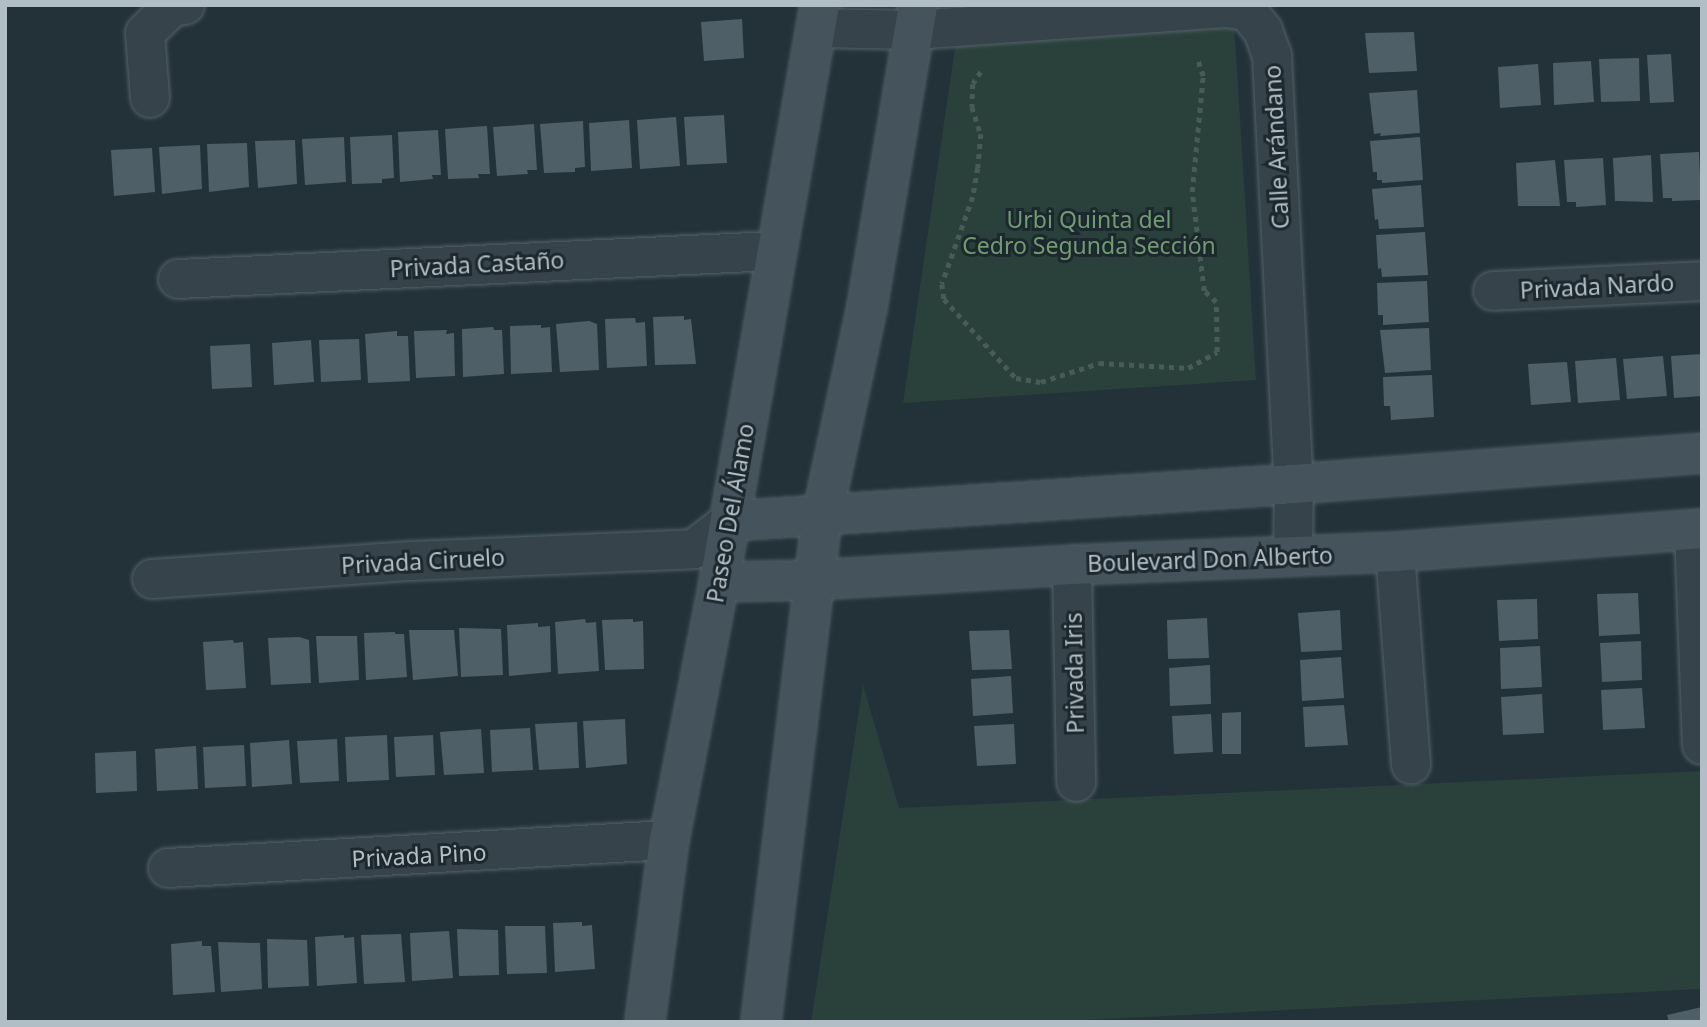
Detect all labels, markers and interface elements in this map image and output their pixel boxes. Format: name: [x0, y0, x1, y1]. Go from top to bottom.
street label: Calle Arándano: [1258, 64, 1294, 230]
park label: Urbi Quinta del Cedro Segunda Sección: [962, 205, 1216, 259]
street label: Privada Castaño: [389, 246, 565, 282]
street label: Privada Nardo: [1519, 268, 1675, 304]
street label: Paseo Del Álamo: [701, 421, 759, 605]
street label: Boulevard Don Alberto: [1087, 541, 1333, 577]
street label: Privada Ciruelo: [340, 543, 506, 579]
street label: Privada Iris: [1059, 612, 1089, 734]
street label: Privada Pino: [351, 838, 487, 872]

